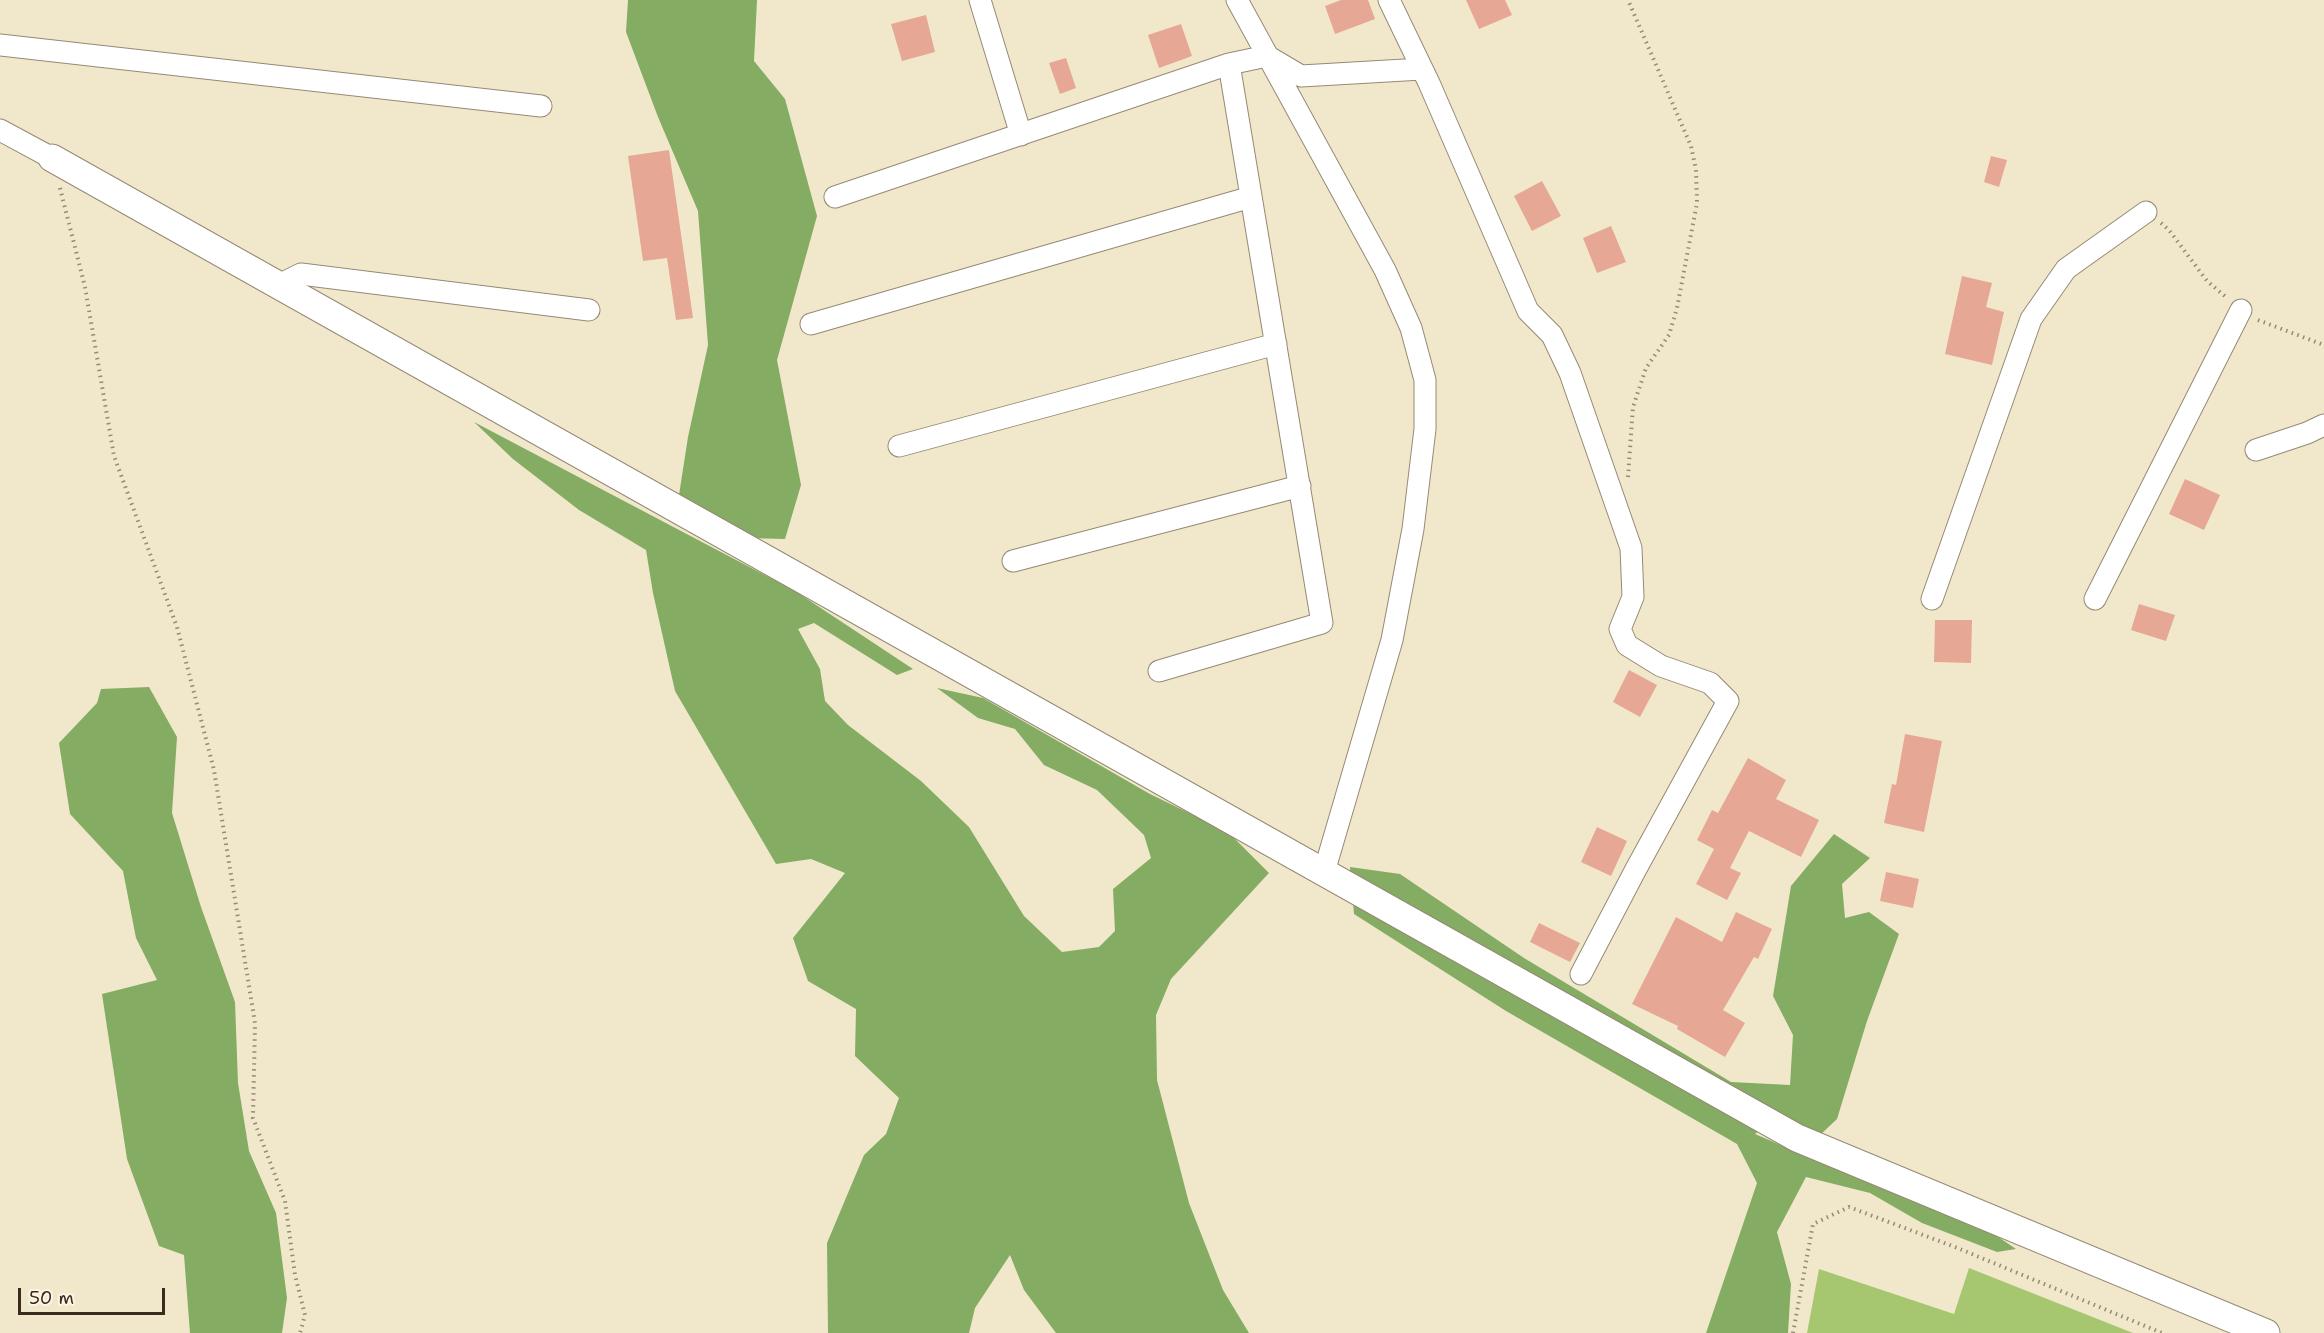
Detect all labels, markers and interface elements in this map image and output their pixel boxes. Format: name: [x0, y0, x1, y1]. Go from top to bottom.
scale bar: [21, 1276, 168, 1314]
text: 50 m: [29, 1286, 74, 1310]

